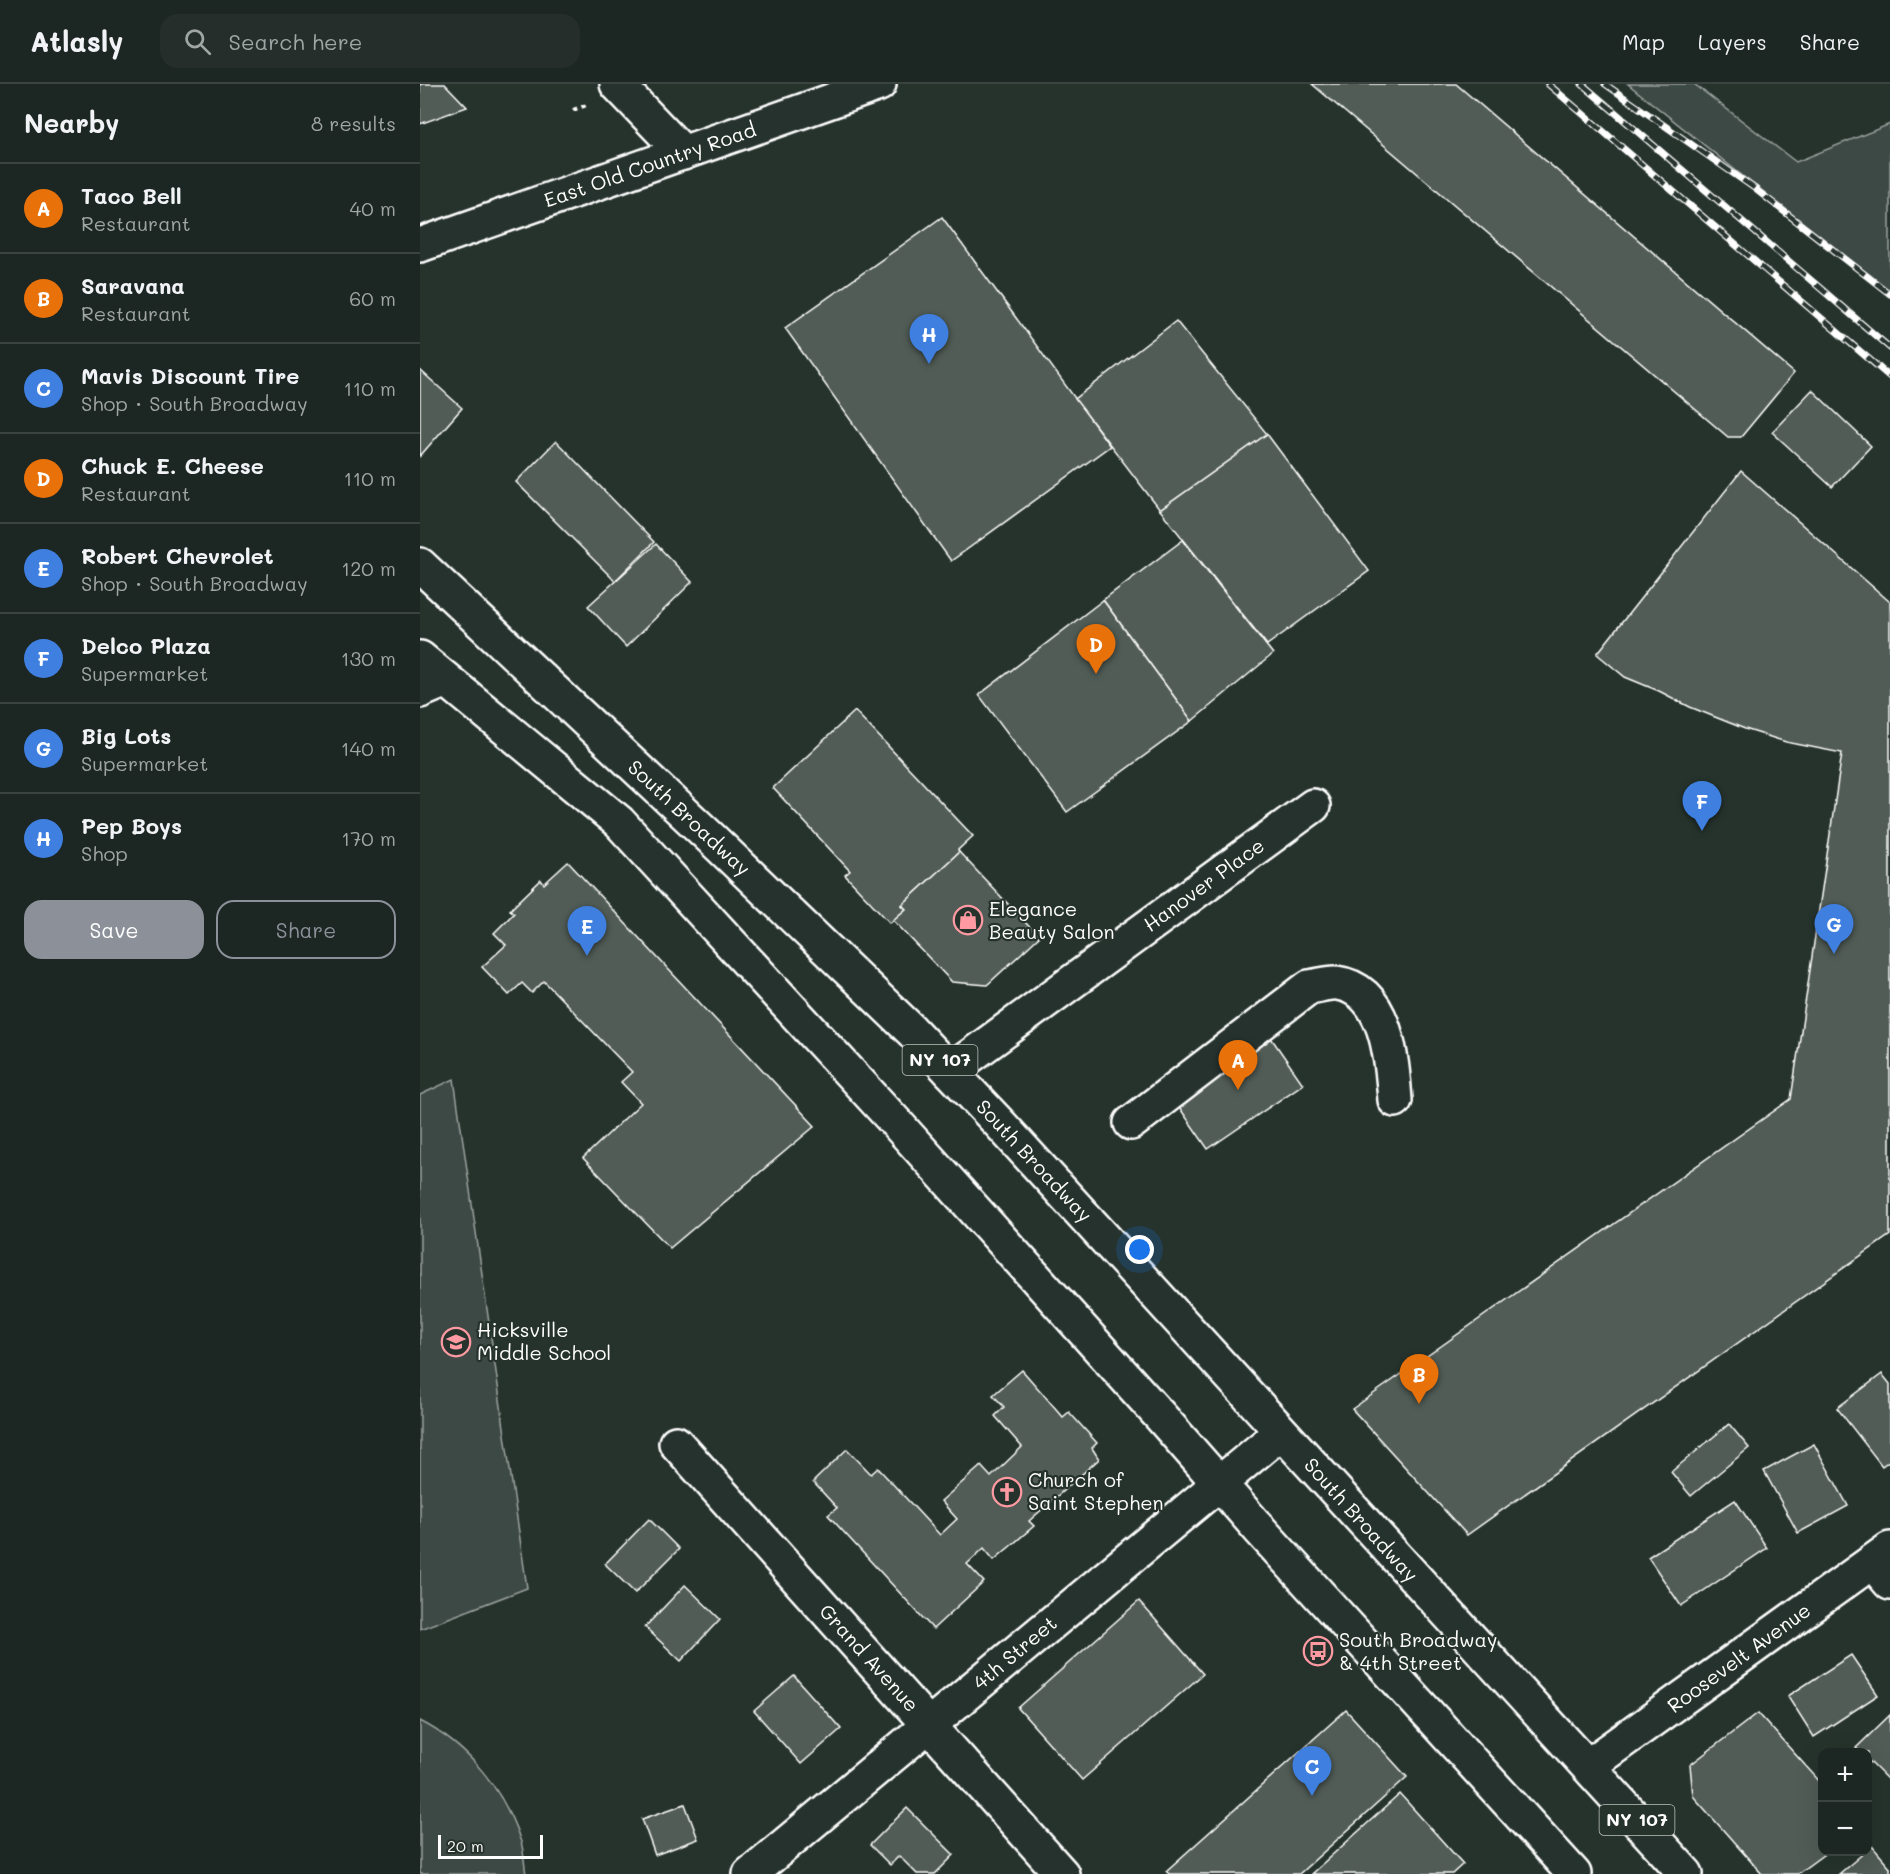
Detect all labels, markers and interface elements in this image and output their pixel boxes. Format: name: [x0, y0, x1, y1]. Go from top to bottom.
search box: [160, 14, 580, 68]
text: Atlasly: [30, 23, 124, 59]
icon: search: [181, 25, 214, 58]
text: Search here: [229, 27, 362, 56]
text: Map: [1622, 28, 1665, 55]
text: Layers: [1698, 28, 1767, 55]
text: Share: [1800, 28, 1860, 55]
text: Nearby: [24, 106, 119, 140]
text: 8 results: [311, 110, 396, 136]
street label: East Old Country Road: [540, 116, 759, 213]
text: Taco Bell: [81, 181, 182, 210]
text: A: [37, 195, 50, 221]
text: 40 m: [350, 195, 396, 221]
text: Restaurant: [81, 210, 191, 236]
text: Saravana: [81, 271, 185, 300]
text: B: [37, 285, 50, 311]
text: 60 m: [349, 285, 396, 311]
text: Restaurant: [81, 300, 191, 326]
pin: H: [910, 314, 948, 364]
text: Mavis Discount Tire: [81, 361, 299, 390]
text: C: [36, 375, 51, 401]
text: 110 m: [343, 375, 396, 401]
text: Shop · South Broadway: [81, 390, 308, 416]
text: Chuck E. Cheese: [81, 451, 264, 480]
text: D: [36, 465, 51, 491]
text: 110 m: [343, 465, 396, 491]
text: Restaurant: [81, 480, 191, 506]
text: Robert Chevrolet: [81, 541, 274, 570]
text: E: [37, 555, 50, 581]
text: 120 m: [341, 555, 396, 581]
text: Shop · South Broadway: [81, 570, 308, 596]
pin: D: [1076, 624, 1116, 674]
text: Delco Plaza: [81, 631, 211, 660]
text: F: [37, 645, 50, 671]
text: 130 m: [341, 645, 396, 671]
text: Supermarket: [81, 660, 208, 686]
text: Big Lots: [81, 721, 171, 750]
text: G: [36, 735, 51, 761]
text: 140 m: [341, 735, 396, 761]
text: Supermarket: [81, 750, 208, 776]
street label: South Broadway: [623, 754, 756, 881]
pin: F: [1682, 782, 1722, 831]
text: Pep Boys: [81, 811, 182, 840]
text: H: [35, 825, 52, 851]
text: 170 m: [341, 825, 396, 851]
street label: Hanover Place: [1138, 832, 1269, 937]
text: Shop: [81, 840, 128, 866]
place label: Elegance Beauty Salon: [989, 895, 1115, 944]
button: Save: [24, 900, 204, 959]
button: Share: [216, 900, 396, 959]
shop icon: Elegance Beauty Salon: [952, 904, 984, 936]
pin: G: [1814, 904, 1854, 954]
pin: E: [568, 906, 606, 956]
pin: A: [1218, 1040, 1258, 1090]
road number: NY 107: [902, 1045, 978, 1075]
street label: South Broadway: [971, 1094, 1098, 1227]
your location: [1125, 1235, 1154, 1264]
place label: Hicksville Middle School: [477, 1316, 611, 1365]
school or university icon: Hicksville Middle School: [440, 1326, 472, 1358]
pin: B: [1400, 1354, 1438, 1404]
street label: South Broadway: [1299, 1452, 1424, 1587]
place label: Church of Saint Stephen: [1028, 1466, 1164, 1515]
church icon: Church of Saint Stephen: [991, 1476, 1023, 1508]
street label: Roosevelt Avenue: [1662, 1596, 1815, 1718]
street label: Grand Avenue: [814, 1598, 925, 1717]
street label: 4th Street: [967, 1610, 1062, 1695]
place label: South Broadway & 4th Street: [1339, 1626, 1497, 1675]
bus stop icon: South Broadway & 4th Street: [1302, 1635, 1334, 1667]
pin: C: [1292, 1746, 1332, 1796]
map controls: [1818, 1748, 1872, 1856]
button: +: [1818, 1748, 1872, 1802]
button: −: [1818, 1802, 1872, 1856]
road number: NY 107: [1600, 1805, 1674, 1835]
scale bar: [438, 1832, 543, 1860]
text: 20 m: [447, 1835, 484, 1856]

